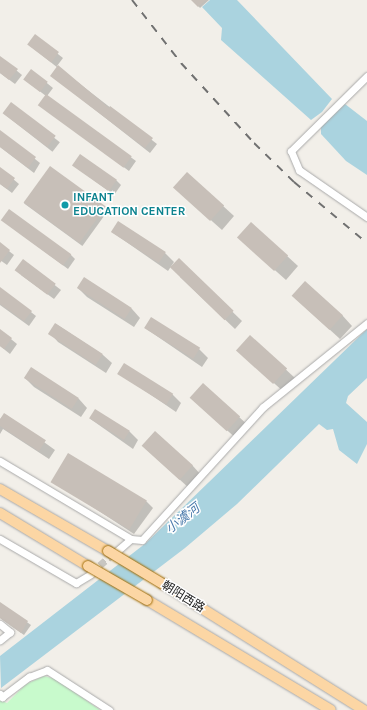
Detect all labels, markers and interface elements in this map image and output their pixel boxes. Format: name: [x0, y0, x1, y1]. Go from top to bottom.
place label: INFANT EDUCATION CENTER: [73, 191, 185, 219]
marker: INFANT EDUCATION CENTER: [60, 200, 70, 210]
water label: 小澞河: [163, 501, 203, 537]
street label: 朝阳西路: [159, 578, 207, 616]

